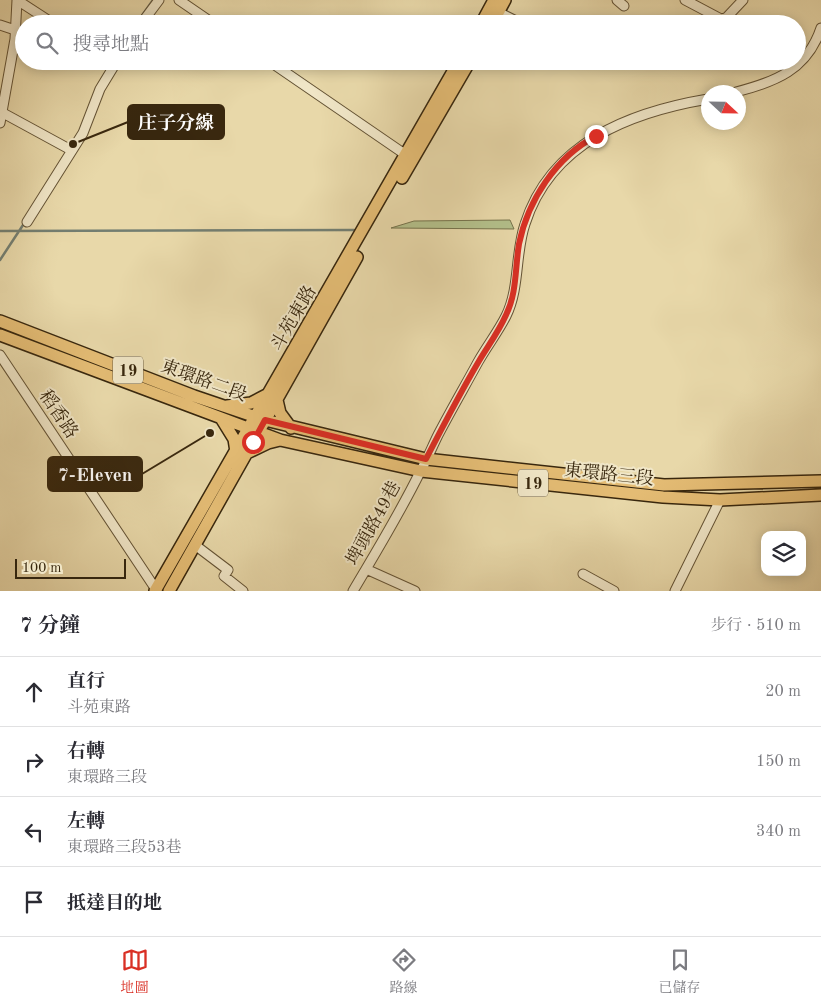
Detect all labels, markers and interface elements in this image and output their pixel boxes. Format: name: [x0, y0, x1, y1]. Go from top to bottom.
search box: [15, 15, 806, 70]
icon: search: [33, 29, 61, 57]
text: 搜尋地點: [73, 36, 149, 55]
north arrow: [701, 85, 746, 130]
callout: 庄子分線: [128, 105, 224, 139]
text: 庄子分線: [138, 112, 214, 134]
route end: [585, 125, 608, 148]
street label: 斗苑東路: [266, 282, 320, 354]
street label: 東環路二段: [158, 355, 250, 405]
road number: 19: [113, 356, 143, 384]
street label: 稻香路: [36, 386, 82, 442]
route start: [242, 431, 265, 454]
callout: 7-Eleven: [48, 457, 142, 491]
street label: 東環路三段: [563, 459, 655, 489]
text: 7-Eleven: [58, 467, 132, 486]
road number: 19: [518, 469, 548, 496]
street label: 埤頭路49巷: [342, 478, 404, 568]
map controls: [761, 531, 806, 576]
button: layers: [761, 531, 806, 576]
scale bar: [15, 556, 126, 579]
text: 100 m: [22, 561, 61, 575]
text: 7 分鐘: [20, 616, 80, 637]
text: 步行 · 510 m: [711, 618, 801, 634]
text: 直行: [67, 673, 105, 692]
icon: ahead: [20, 678, 48, 706]
text: 20 m: [765, 684, 801, 700]
text: 斗苑東路: [67, 700, 131, 716]
text: 右轉: [67, 743, 105, 762]
icon: right: [20, 748, 48, 776]
text: 150 m: [756, 754, 801, 770]
text: 東環路三段: [67, 770, 147, 786]
text: 左轉: [67, 813, 105, 832]
icon: left: [20, 818, 48, 846]
text: 340 m: [756, 824, 801, 840]
text: 東環路三段53巷: [67, 840, 182, 856]
icon: arrive: [20, 888, 48, 916]
text: 抵達目的地: [67, 895, 162, 914]
tab: 地圖: [121, 946, 149, 997]
tab: 路線: [390, 946, 418, 997]
tab: 已儲存: [659, 946, 701, 997]

